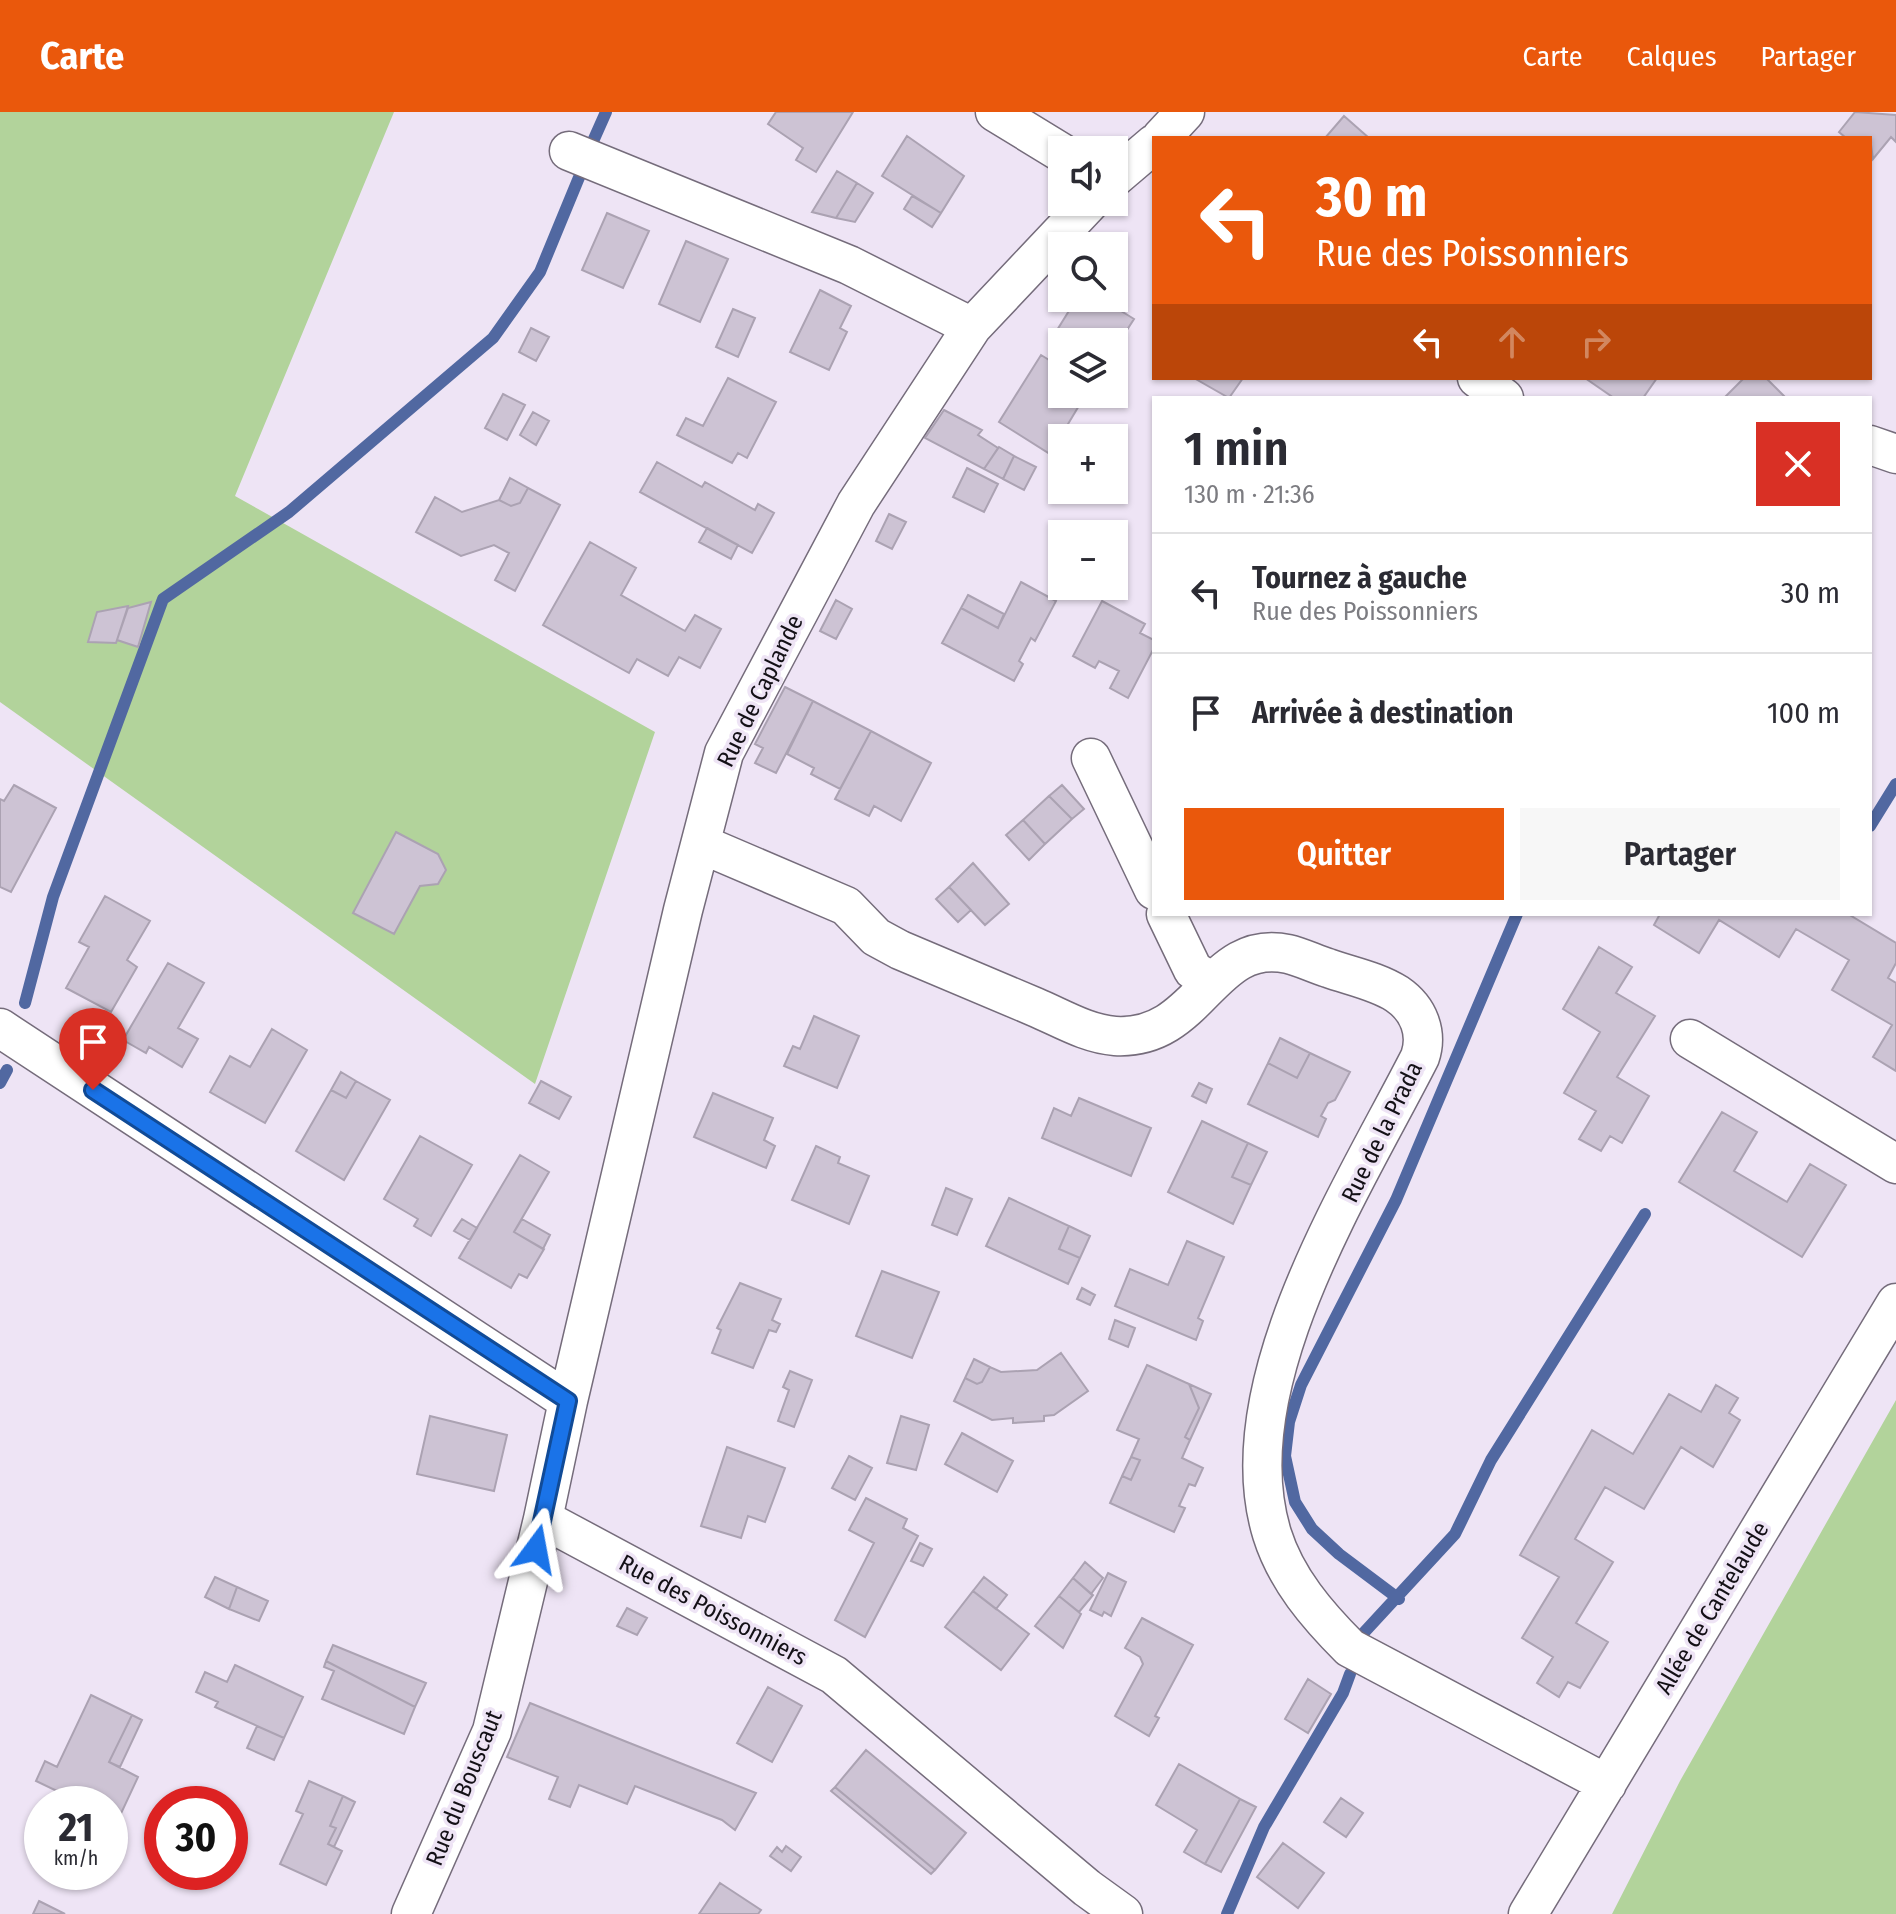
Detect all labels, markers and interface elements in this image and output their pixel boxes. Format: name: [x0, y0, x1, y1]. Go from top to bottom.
text: Carte: [40, 33, 124, 79]
text: Carte: [1523, 40, 1583, 73]
text: Calques: [1627, 40, 1717, 73]
text: Partager: [1761, 40, 1856, 73]
map controls: [1048, 136, 1128, 600]
button: sound: [1048, 136, 1128, 216]
text: 30 m: [1316, 164, 1427, 231]
icon: left: [1184, 168, 1288, 272]
button: search: [1048, 232, 1128, 312]
text: Rue des Poissonniers: [1316, 232, 1629, 276]
icon: left: [1406, 320, 1450, 364]
icon: ahead: [1490, 320, 1534, 364]
icon: right: [1574, 320, 1618, 364]
button: layers: [1048, 328, 1128, 408]
text: 1 min: [1184, 420, 1289, 478]
button: close: [1756, 422, 1840, 506]
button: +: [1048, 424, 1128, 504]
text: 130 m · 21:36: [1184, 479, 1315, 510]
button: −: [1048, 520, 1128, 600]
text: Tournez à gauche: [1252, 560, 1467, 596]
icon: left: [1184, 571, 1228, 615]
text: 30 m: [1781, 575, 1840, 611]
text: Rue des Poissonniers: [1252, 596, 1478, 627]
street label: Rue de Caplande: [711, 611, 809, 771]
icon: arrive: [1184, 691, 1228, 735]
text: Arrivée à destination: [1252, 695, 1513, 731]
text: 100 m: [1767, 695, 1840, 731]
button: Quitter: [1184, 808, 1504, 900]
button: Partager: [1520, 808, 1840, 900]
pin: [59, 1008, 127, 1090]
icon: arrive: [71, 1020, 115, 1064]
street label: Rue de la Prada: [1336, 1057, 1428, 1207]
position arrow: [494, 1507, 578, 1591]
street label: Allée de Cantelaude: [1650, 1517, 1774, 1699]
street label: Rue des Poissonniers: [614, 1549, 812, 1671]
street label: Rue du Bouscaut: [420, 1706, 508, 1870]
speed limit sign: 30: [144, 1786, 248, 1890]
text: 21: [59, 1804, 93, 1852]
text: km/h: [54, 1846, 98, 1870]

